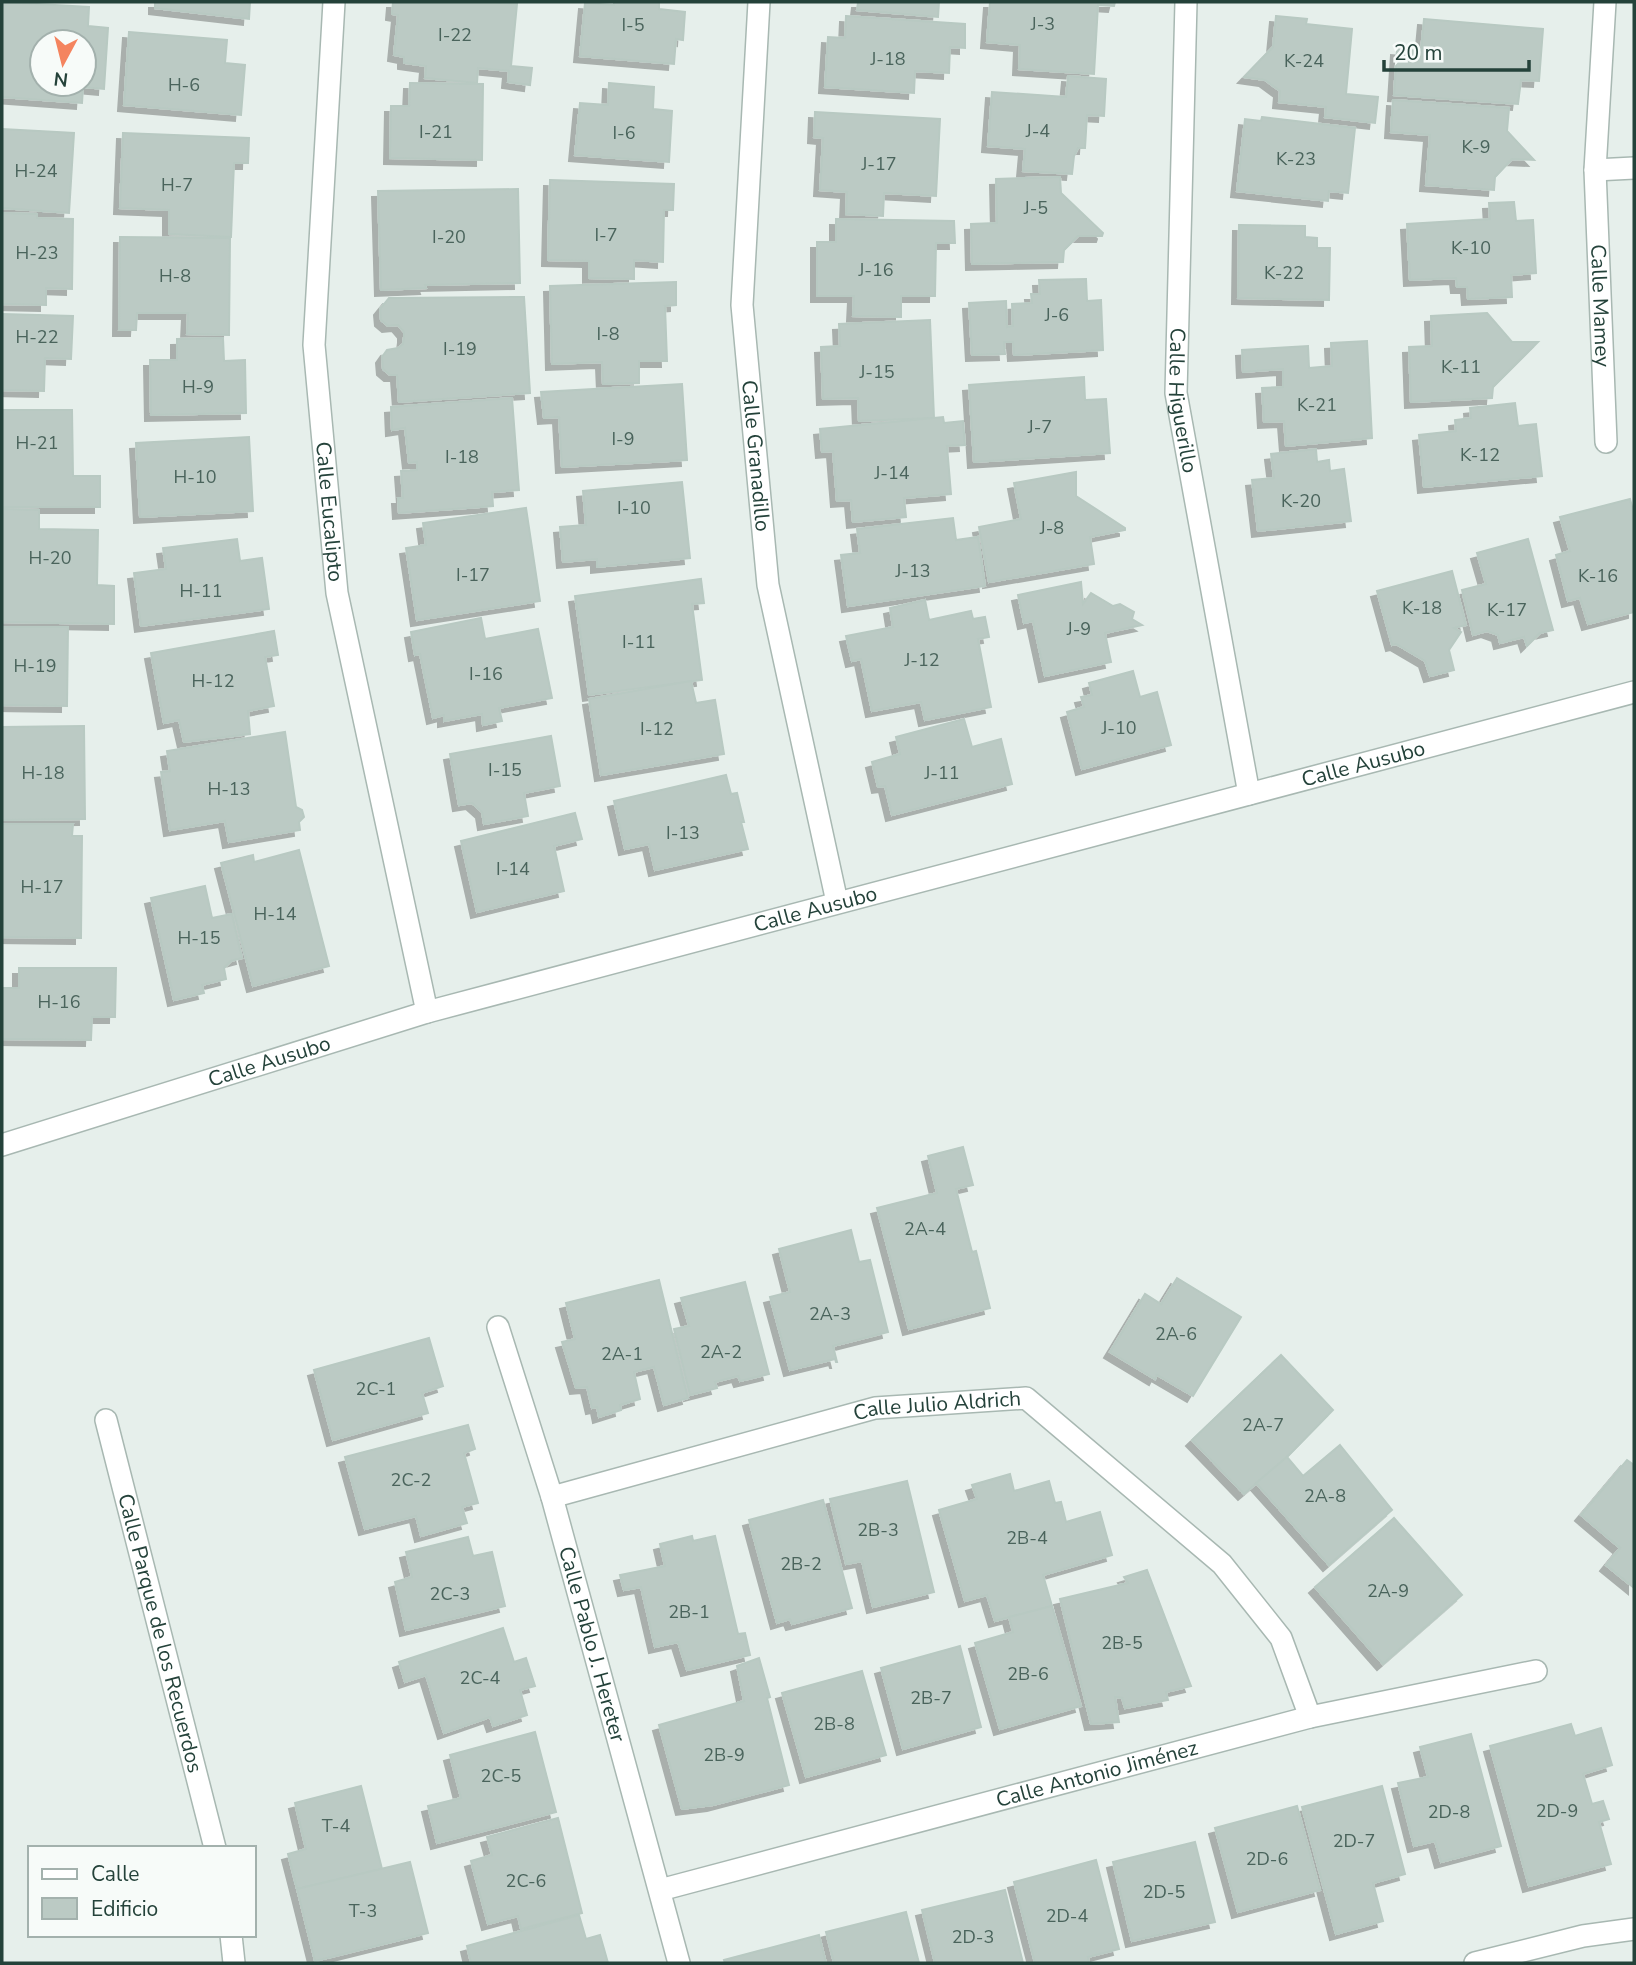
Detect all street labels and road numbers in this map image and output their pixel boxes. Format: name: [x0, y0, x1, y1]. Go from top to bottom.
street label: Calle Mamey: [1584, 244, 1617, 368]
street label: Calle Higuerillo: [1162, 327, 1204, 475]
street label: Calle Granadillo: [735, 379, 777, 533]
street label: Calle Eucalipto: [309, 440, 350, 583]
street label: Calle Ausubo: [1298, 734, 1428, 794]
street label: Calle Ausubo: [750, 879, 880, 939]
street label: Calle Ausubo: [205, 1029, 334, 1094]
street label: Calle Julio Aldrich: [850, 1384, 1022, 1427]
street label: Calle Parque de los Recuerdos: [111, 1491, 209, 1776]
street label: Calle Pablo J. Hereter: [552, 1543, 632, 1746]
street label: Calle Antonio Jiménez: [993, 1733, 1201, 1814]

